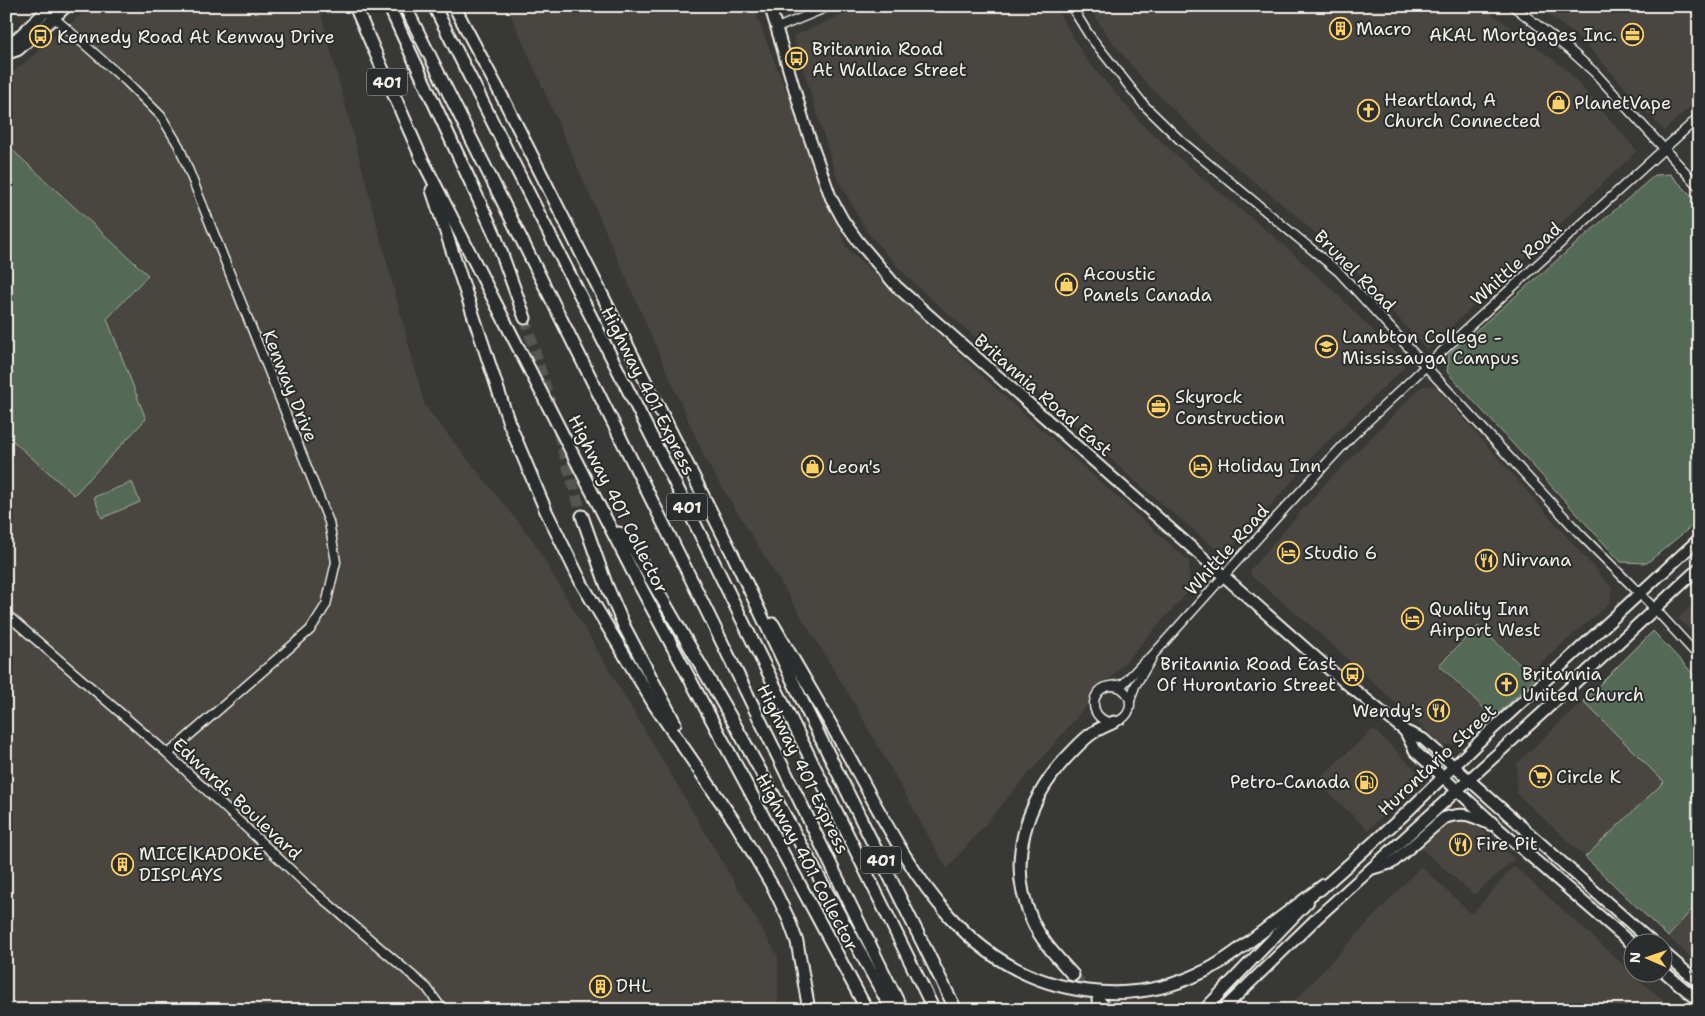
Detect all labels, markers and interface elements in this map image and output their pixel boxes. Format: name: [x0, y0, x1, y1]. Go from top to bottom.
building icon: Macro: [1328, 17, 1352, 41]
place label: Macro: [1356, 17, 1411, 41]
place label: AKAL Mortgages Inc.: [1429, 23, 1617, 47]
office icon: AKAL Mortgages Inc.: [1621, 23, 1645, 47]
bus stop icon: Kennedy Road At Kenway Drive: [29, 25, 53, 49]
place label: Kennedy Road At Kenway Drive: [57, 25, 335, 49]
place label: Britannia Road At Wallace Street: [812, 37, 967, 82]
bus stop icon: Britannia Road At Wallace Street: [784, 47, 808, 71]
road number: 401: [367, 68, 407, 95]
place label: Heartland, A Church Connected: [1384, 88, 1540, 133]
shop icon: PlanetVape: [1546, 91, 1570, 115]
place label: PlanetVape: [1574, 91, 1671, 115]
church icon: Heartland, A Church Connected: [1356, 98, 1380, 122]
street label: Whittle Road: [1465, 217, 1567, 311]
street label: Brunel Road: [1309, 225, 1401, 317]
place label: Acoustic Panels Canada: [1083, 262, 1212, 307]
shop icon: Acoustic Panels Canada: [1055, 272, 1079, 296]
street label: Highway 401 Express: [595, 303, 701, 479]
place label: Lambton College - Mississauga Campus: [1342, 325, 1519, 370]
street label: Kenway Drive: [257, 326, 323, 446]
street label: Britannia Road East: [969, 328, 1117, 462]
school or university icon: Lambton College - Mississauga Campus: [1314, 335, 1338, 359]
place label: Skyrock Construction: [1175, 385, 1285, 430]
office icon: Skyrock Construction: [1147, 395, 1171, 419]
street label: Highway 401 Collector: [562, 410, 674, 598]
hotel icon: Holiday Inn: [1189, 454, 1213, 478]
place label: Holiday Inn: [1217, 454, 1321, 478]
shop icon: Leon's: [800, 455, 824, 479]
place label: Leon's: [828, 455, 881, 479]
road number: 401: [667, 494, 707, 520]
street label: Whittle Road: [1180, 499, 1274, 601]
hotel icon: Studio 6: [1276, 541, 1300, 565]
place label: Studio 6: [1304, 541, 1377, 565]
restaurant icon: Nirvana: [1474, 548, 1498, 572]
place label: Nirvana: [1502, 548, 1572, 572]
place label: Quality Inn Airport West: [1429, 597, 1541, 642]
hotel icon: Quality Inn Airport West: [1401, 607, 1425, 631]
place label: Britannia Road East Of Hurontario Street: [1156, 652, 1336, 697]
bus stop icon: Britannia Road East Of Hurontario Street: [1340, 662, 1364, 686]
place label: Britannia United Church: [1522, 662, 1644, 707]
church icon: Britannia United Church: [1494, 672, 1518, 696]
street label: Highway 401 Express: [751, 680, 855, 858]
place label: Wendy's: [1352, 699, 1423, 723]
street label: Hurontario Street: [1373, 699, 1501, 821]
restaurant icon: Wendy's: [1427, 699, 1451, 723]
street label: Edwards Boulevard: [167, 733, 307, 865]
supermarket icon: Circle K: [1528, 765, 1552, 789]
place label: Circle K: [1556, 765, 1622, 789]
street label: Highway 401 Collector: [750, 769, 864, 955]
place label: Petro-Canada: [1230, 770, 1350, 794]
fuel station icon: Petro-Canada: [1354, 770, 1378, 794]
restaurant icon: Fire Pit: [1448, 832, 1472, 856]
place label: Fire Pit: [1476, 832, 1538, 856]
place label: MICE|KADOKE DISPLAYS: [139, 842, 264, 887]
road number: 401: [861, 846, 901, 874]
building icon: MICE|KADOKE DISPLAYS: [111, 852, 135, 876]
north arrow: [1622, 934, 1672, 984]
text: N: [1626, 952, 1644, 963]
building icon: DHL: [588, 974, 612, 998]
place label: DHL: [616, 974, 651, 998]

